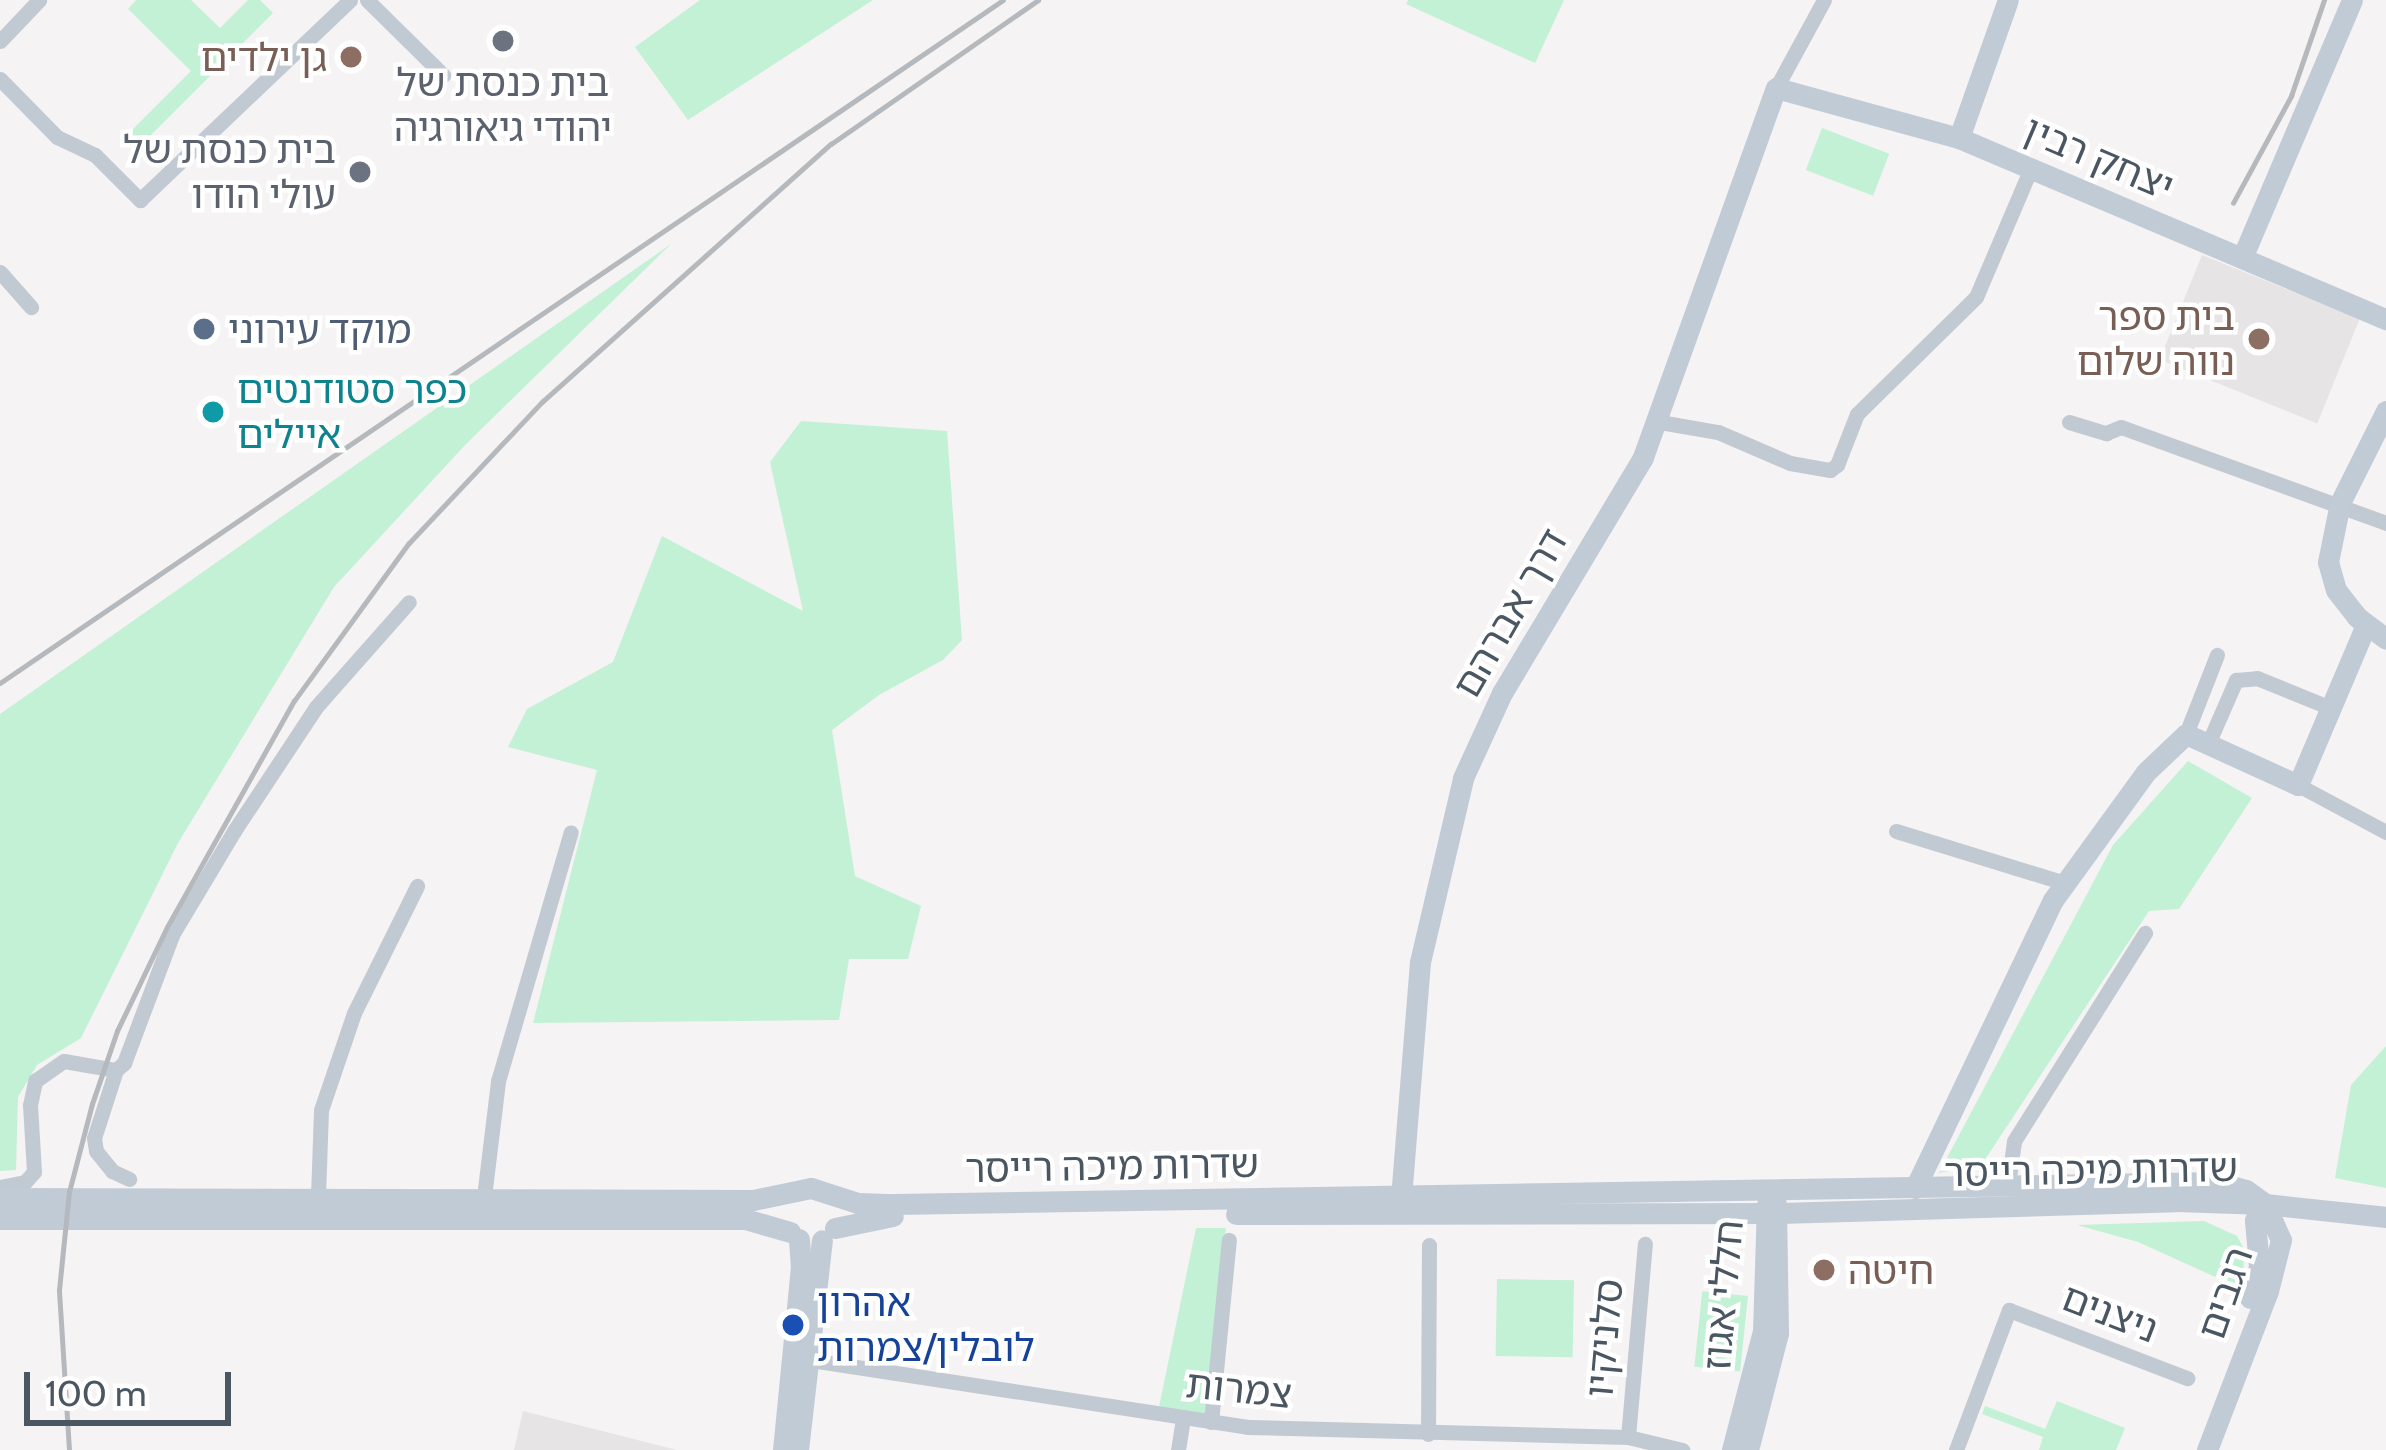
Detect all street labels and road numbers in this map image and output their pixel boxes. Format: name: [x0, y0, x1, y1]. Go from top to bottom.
street label: יצחק רבין: [2017, 106, 2181, 210]
street label: דרך אברהם: [1443, 520, 1577, 706]
street label: שדרות מיכה רייסר: [964, 1140, 1260, 1192]
street label: שדרות מיכה רייסר: [1943, 1144, 2239, 1196]
street label: חללי אגוז: [1693, 1218, 1753, 1372]
street label: רגבים: [2188, 1241, 2262, 1345]
street label: ניצנים: [2056, 1273, 2164, 1353]
street label: סלניקיו: [1576, 1277, 1632, 1399]
street label: צמרות: [1184, 1360, 1294, 1418]

